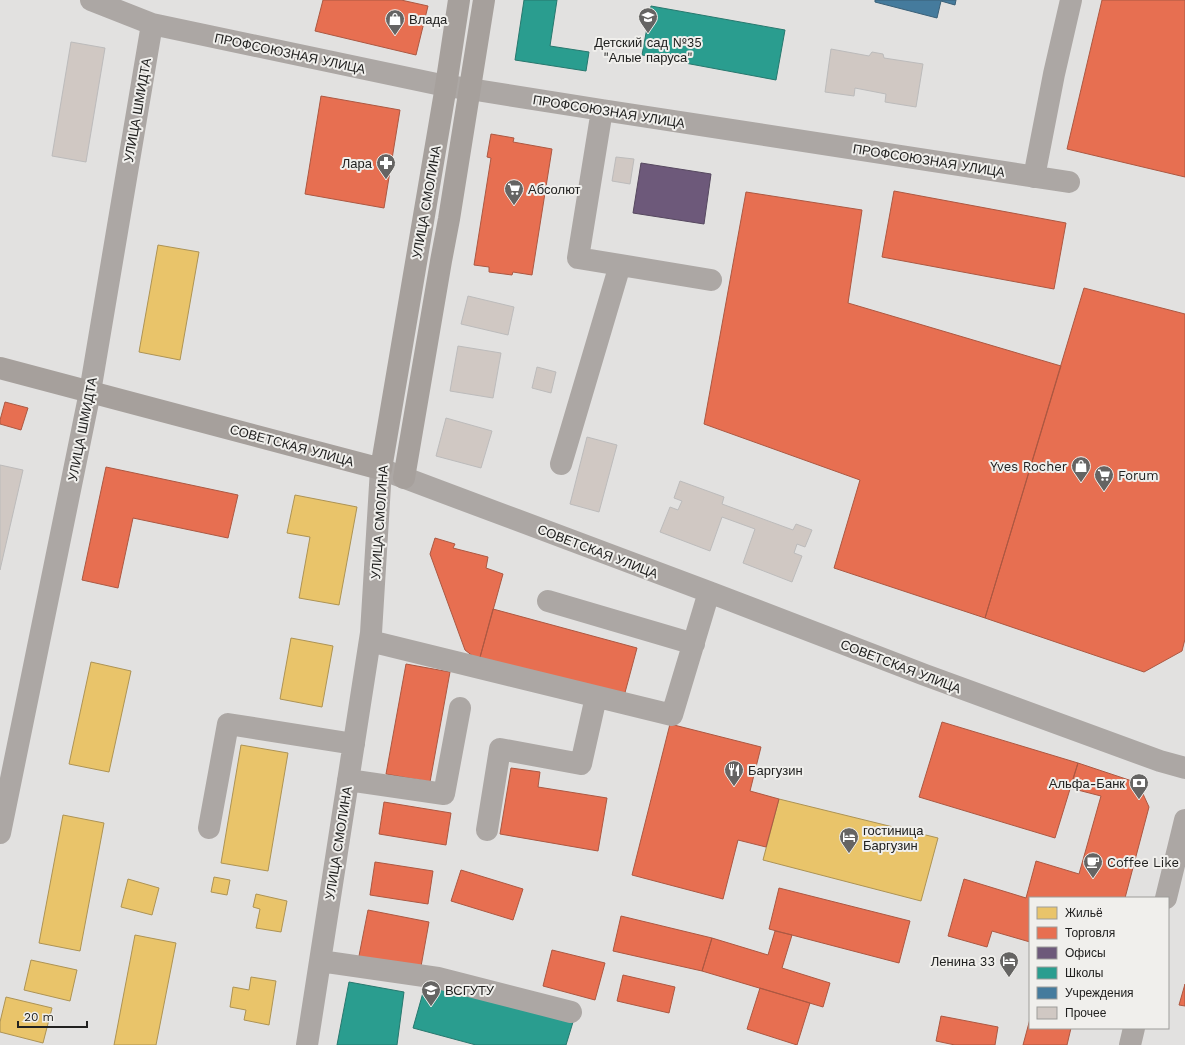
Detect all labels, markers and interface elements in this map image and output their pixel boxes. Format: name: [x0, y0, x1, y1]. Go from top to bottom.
school or university icon: Детский сад №35 "Алые паруса": [637, 6, 659, 34]
shop icon: Влада: [384, 8, 406, 36]
place label: Влада: [409, 12, 448, 27]
street label: ПРОФСОЮЗНАЯ УЛИЦА: [213, 30, 367, 77]
place label: Детский сад №35 "Алые паруса": [594, 35, 702, 65]
street label: УЛИЦА ШМИДТА: [121, 57, 154, 163]
street label: ПРОФСОЮЗНАЯ УЛИЦА: [532, 92, 686, 131]
street label: ПРОФСОЮЗНАЯ УЛИЦА: [852, 141, 1006, 180]
street label: УЛИЦА СМОЛИНА: [409, 144, 444, 260]
pharmacy icon: Лара: [375, 152, 397, 180]
place label: Лара: [342, 156, 373, 171]
supermarket icon: Абсолют: [503, 178, 525, 206]
place label: Абсолют: [528, 182, 581, 197]
street label: УЛИЦА ШМИДТА: [65, 376, 100, 482]
street label: СОВЕТСКАЯ УЛИЦА: [228, 422, 356, 469]
shop icon: Yves Rocher: [1070, 455, 1092, 483]
place label: Yves Rocher: [990, 459, 1067, 474]
street label: УЛИЦА СМОЛИНА: [368, 464, 391, 580]
supermarket icon: Forum: [1093, 464, 1115, 492]
place label: Forum: [1118, 468, 1159, 483]
street label: СОВЕТСКАЯ УЛИЦА: [535, 522, 661, 582]
street label: СОВЕТСКАЯ УЛИЦА: [838, 637, 964, 697]
restaurant icon: Баргузин: [723, 759, 745, 787]
place label: Баргузин: [748, 763, 803, 778]
bank icon: Альфа-Банк: [1128, 772, 1150, 800]
place label: Альфа-Банк: [1049, 776, 1125, 791]
street label: УЛИЦА СМОЛИНА: [322, 785, 355, 901]
place label: гостиница Баргузин: [863, 823, 924, 853]
hotel icon: гостиница Баргузин: [838, 826, 860, 854]
cafe icon: Coffee Like: [1082, 851, 1104, 879]
place label: Coffee Like: [1107, 855, 1179, 870]
legend: [1029, 897, 1169, 1029]
text: Жильё: [1065, 906, 1103, 920]
text: Торговля: [1065, 926, 1115, 940]
text: Офисы: [1065, 946, 1106, 960]
hotel icon: Ленина 33: [998, 950, 1020, 978]
place label: Ленина 33: [931, 954, 995, 969]
text: Школы: [1065, 966, 1103, 980]
school or university icon: ВСГУТУ: [420, 979, 442, 1007]
place label: ВСГУТУ: [445, 983, 495, 998]
text: Учреждения: [1065, 986, 1134, 1000]
scale bar: [18, 1003, 87, 1029]
text: Прочее: [1065, 1006, 1107, 1020]
text: 20 m: [24, 1010, 54, 1024]

